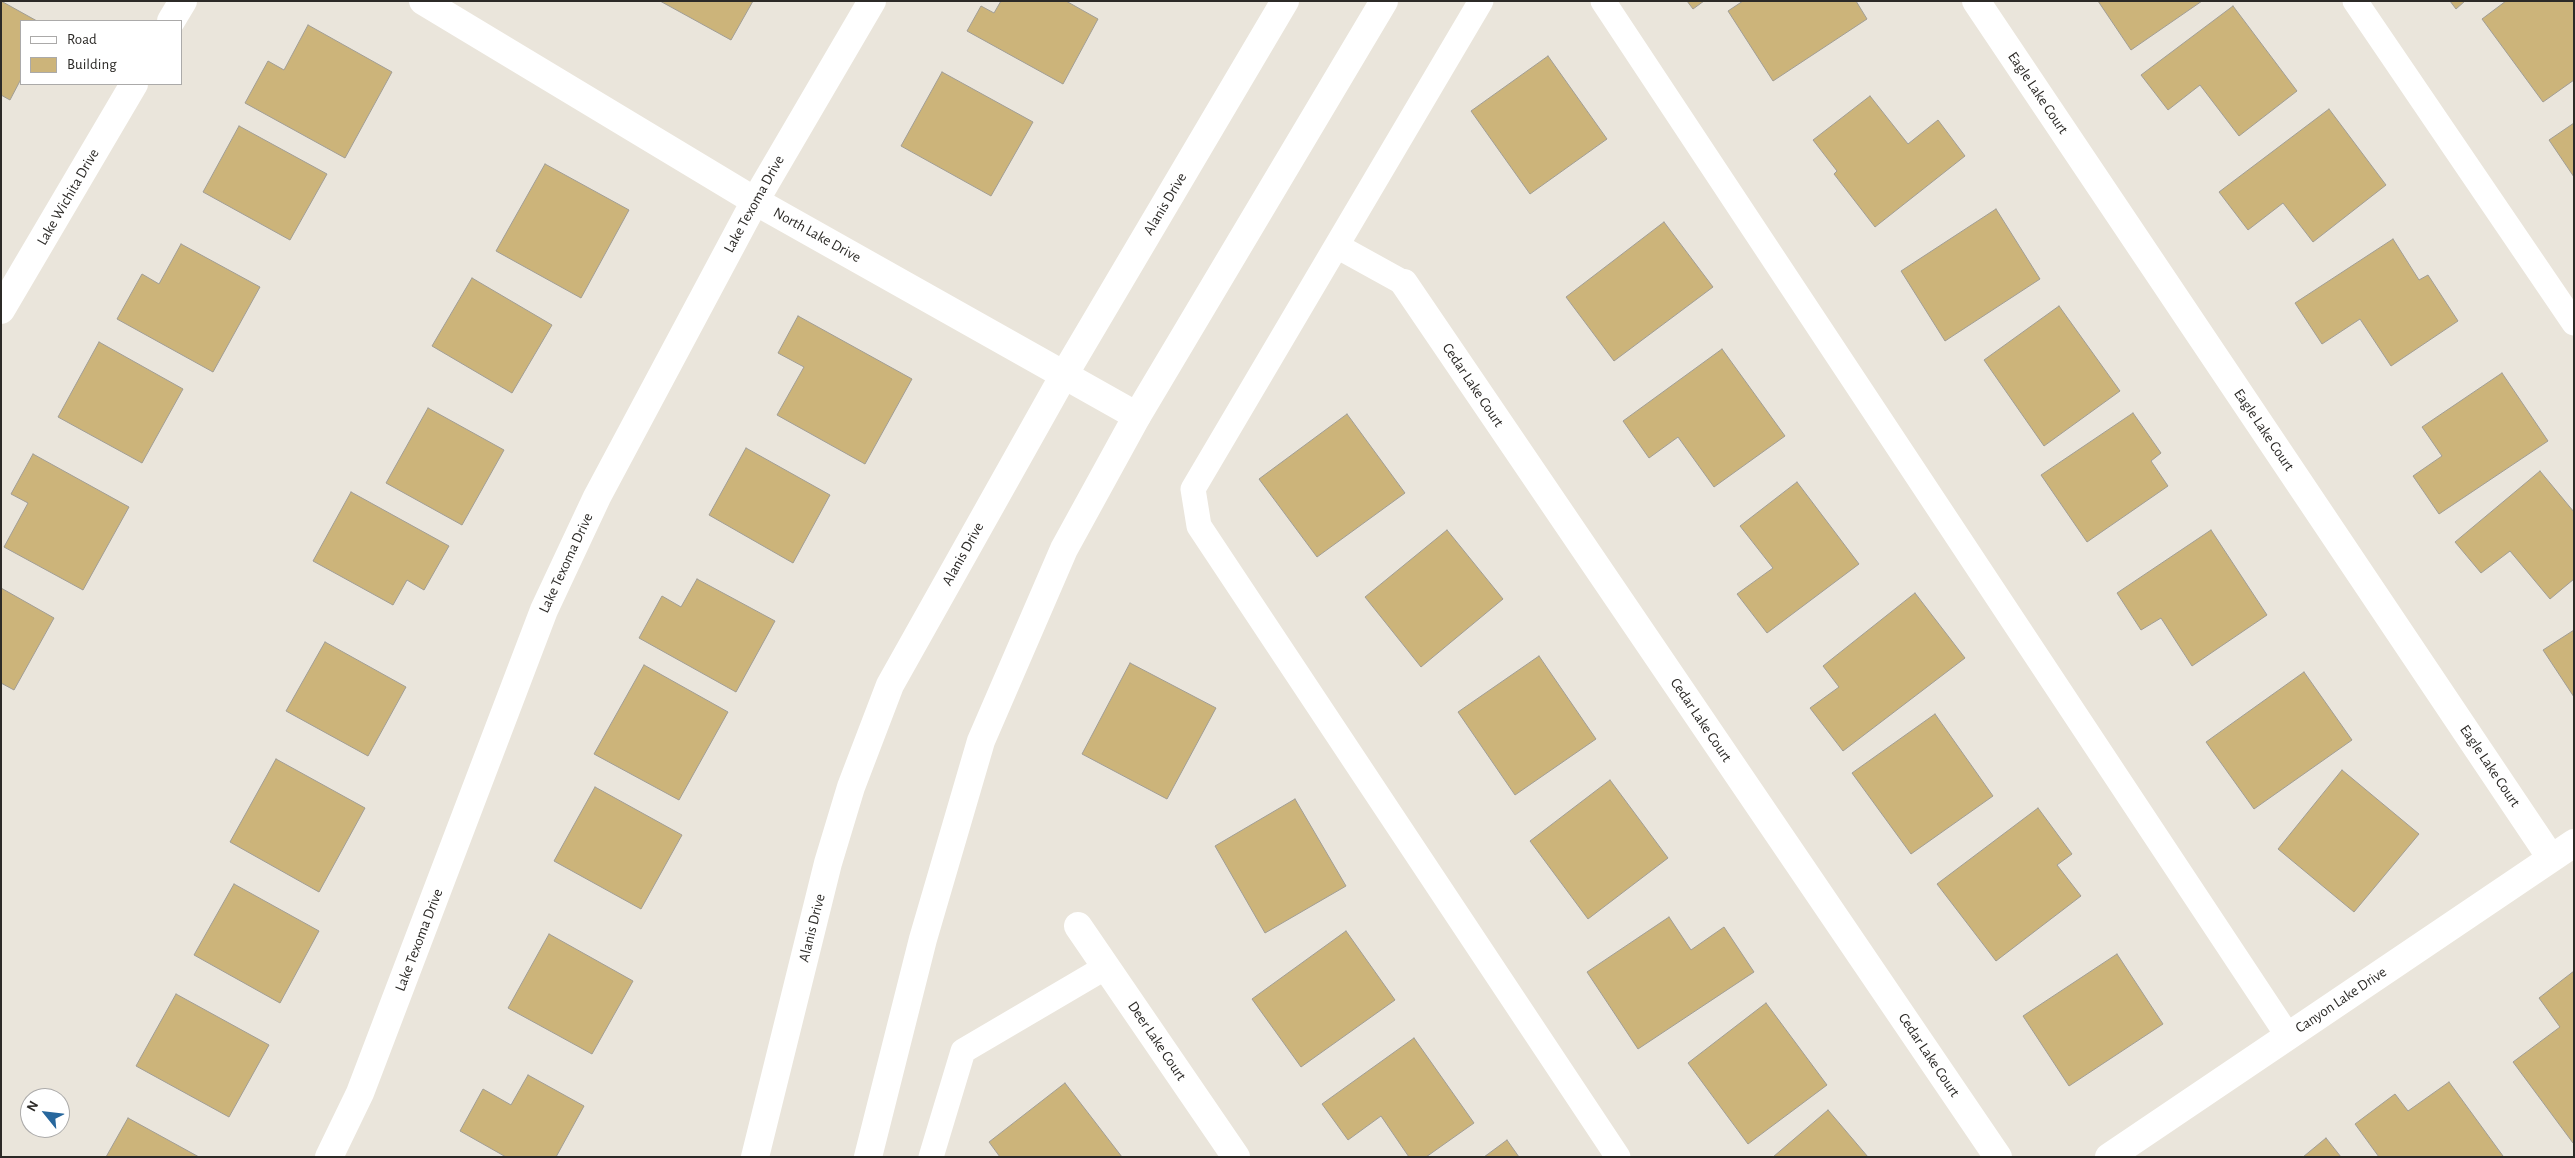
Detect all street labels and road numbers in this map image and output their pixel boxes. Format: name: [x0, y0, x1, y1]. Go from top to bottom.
street label: Eagle Lake Court: [2004, 48, 2072, 138]
street label: Lake Wichita Drive: [33, 145, 103, 249]
street label: Lake Texoma Drive: [720, 152, 788, 256]
street label: Alanis Drive: [1139, 169, 1191, 239]
street label: North Lake Drive: [770, 204, 864, 266]
street label: Cedar Lake Court: [1438, 340, 1508, 430]
street label: Eagle Lake Court: [2230, 385, 2298, 475]
street label: Lake Texoma Drive: [535, 510, 597, 616]
street label: Alanis Drive: [938, 519, 988, 589]
street label: Cedar Lake Court: [1666, 675, 1736, 765]
street label: Eagle Lake Court: [2456, 721, 2524, 811]
street label: Lake Texoma Drive: [391, 886, 447, 994]
street label: Alanis Drive: [795, 892, 829, 964]
street label: Canyon Lake Drive: [2292, 963, 2390, 1037]
street label: Deer Lake Court: [1124, 998, 1190, 1084]
street label: Cedar Lake Court: [1894, 1010, 1964, 1100]

